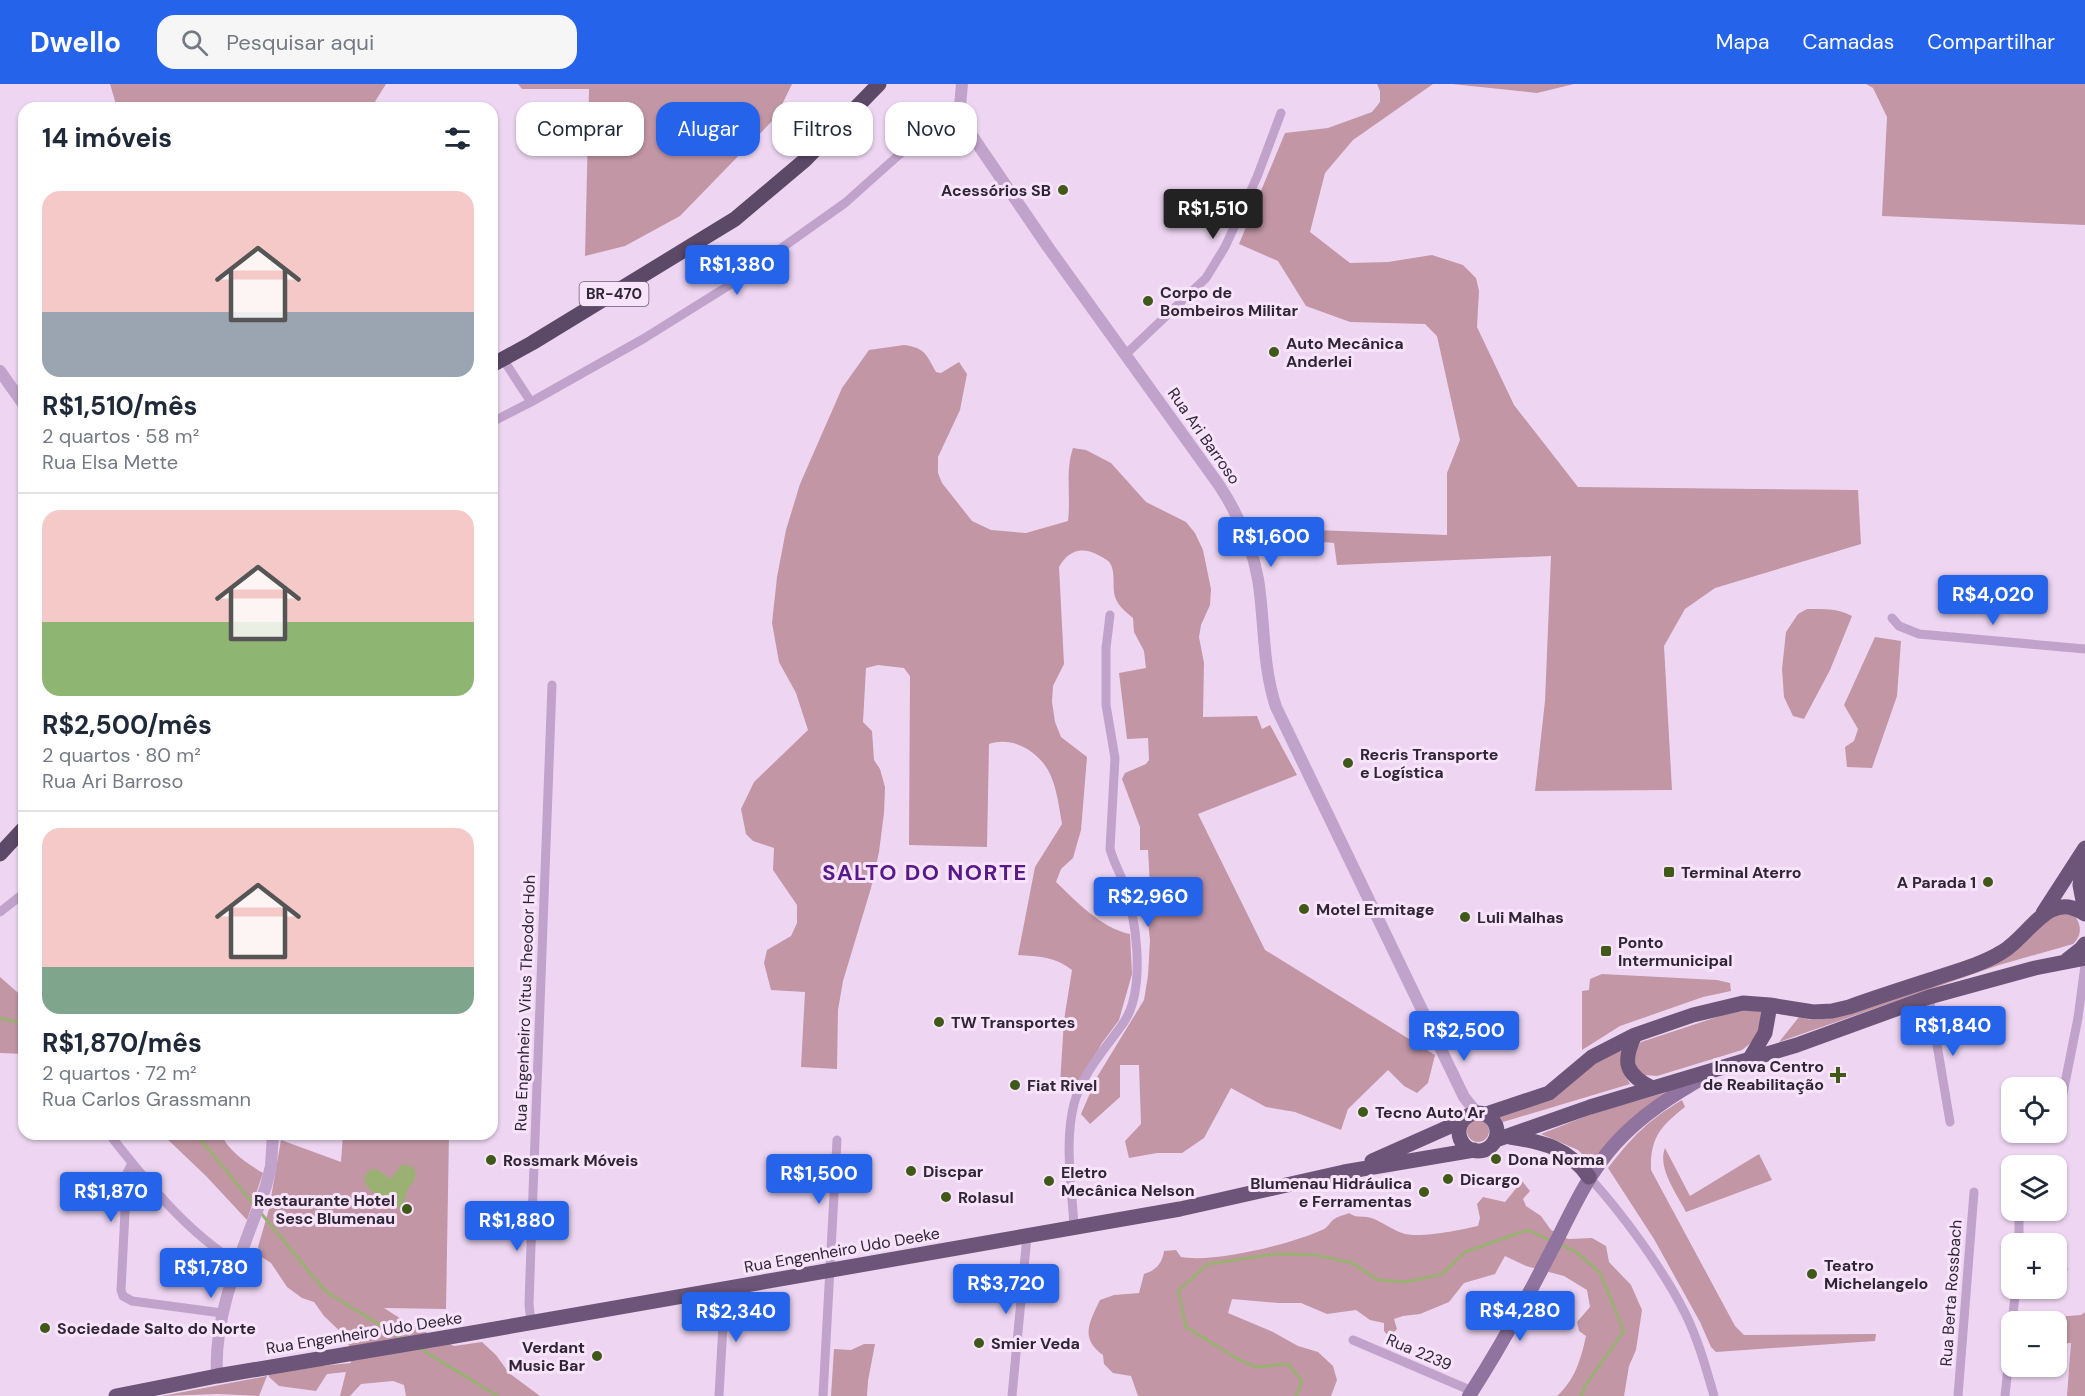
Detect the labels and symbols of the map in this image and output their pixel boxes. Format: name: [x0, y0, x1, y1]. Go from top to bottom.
place label: Acessórios SB: [941, 180, 1051, 201]
marker: Acessórios SB: [1056, 183, 1070, 197]
pin: R$1,510: [1158, 189, 1268, 240]
pin: R$1,380: [682, 245, 792, 296]
road number: BR-470: [580, 282, 648, 306]
place label: Corpo de Bombeiros Militar: [1160, 282, 1298, 321]
marker: Corpo de Bombeiros Militar: [1141, 294, 1155, 308]
place label: Auto Mecânica Anderlei: [1286, 333, 1404, 372]
marker: Auto Mecânica Anderlei: [1267, 345, 1281, 359]
street label: Rua Ari Barroso: [1163, 384, 1245, 488]
pin: R$1,600: [1216, 517, 1326, 568]
pin: R$4,020: [1938, 575, 2048, 626]
place label: Recris Transporte e Logística: [1360, 744, 1498, 783]
marker: Recris Transporte e Logística: [1341, 756, 1355, 770]
district label: SALTO DO NORTE: [822, 858, 1028, 887]
place label: Terminal Aterro: [1681, 862, 1802, 883]
marker: Terminal Aterro: [1662, 865, 1676, 879]
place label: A Parada 1: [1897, 872, 1976, 893]
street label: Rua Engenheiro Vitus Theodor Hoh: [510, 874, 540, 1132]
marker: A Parada 1: [1981, 875, 1995, 889]
pin: R$2,960: [1093, 877, 1203, 928]
place label: Motel Ermitage: [1316, 899, 1434, 920]
marker: Motel Ermitage: [1297, 902, 1311, 916]
place label: Luli Malhas: [1477, 907, 1564, 928]
marker: Luli Malhas: [1458, 910, 1472, 924]
place label: Ponto Intermunicipal: [1618, 932, 1733, 971]
marker: Ponto Intermunicipal: [1599, 944, 1613, 958]
pin: R$1,840: [1898, 1006, 2008, 1057]
pin: R$2,500: [1409, 1011, 1519, 1062]
place label: TW Transportes: [951, 1012, 1075, 1033]
marker: TW Transportes: [932, 1015, 946, 1029]
place label: Innova Centro de Reabilitação: [1703, 1056, 1824, 1095]
marker: Innova Centro de Reabilitação: [1829, 1066, 1847, 1084]
place label: Fiat Rivel: [1027, 1075, 1097, 1096]
marker: Fiat Rivel: [1008, 1078, 1022, 1092]
place label: Tecno Auto Ar: [1375, 1102, 1485, 1123]
marker: Tecno Auto Ar: [1356, 1105, 1370, 1119]
place label: Dona Norma: [1508, 1149, 1604, 1170]
place label: Rossmark Móveis: [503, 1150, 638, 1171]
marker: Dona Norma: [1489, 1152, 1503, 1166]
marker: Rossmark Móveis: [484, 1153, 498, 1167]
pin: R$1,500: [764, 1154, 874, 1205]
place label: Discpar: [923, 1161, 984, 1182]
place label: Eletro Mecânica Nelson: [1061, 1162, 1195, 1201]
marker: Discpar: [904, 1164, 918, 1178]
place label: Dicargo: [1460, 1169, 1520, 1190]
pin: R$1,870: [56, 1172, 166, 1223]
marker: Dicargo: [1441, 1172, 1455, 1186]
place label: Blumenau Hidráulica e Ferramentas: [1250, 1173, 1412, 1212]
marker: Eletro Mecânica Nelson: [1042, 1174, 1056, 1188]
marker: Blumenau Hidráulica e Ferramentas: [1417, 1185, 1431, 1199]
place label: Rolasul: [958, 1187, 1014, 1208]
place label: Restaurante Hotel Sesc Blumenau: [254, 1190, 395, 1229]
marker: Rolasul: [939, 1190, 953, 1204]
pin: R$1,880: [462, 1201, 572, 1252]
marker: Restaurante Hotel Sesc Blumenau: [400, 1202, 414, 1216]
street label: Rua Berta Rossbach: [1935, 1219, 1967, 1367]
street label: Rua Engenheiro Udo Deeke: [743, 1222, 941, 1278]
pin: R$1,780: [156, 1248, 266, 1299]
place label: Teatro Michelangelo: [1824, 1255, 1928, 1294]
pin: R$3,720: [951, 1264, 1061, 1315]
marker: Teatro Michelangelo: [1805, 1267, 1819, 1281]
pin: R$4,280: [1465, 1291, 1575, 1342]
pin: R$2,340: [681, 1292, 791, 1343]
street label: Rua Engenheiro Udo Deeke: [264, 1307, 464, 1359]
place label: Sociedade Salto do Norte: [57, 1318, 256, 1339]
marker: Sociedade Salto do Norte: [38, 1321, 52, 1335]
street label: Rua 2239: [1383, 1329, 1455, 1375]
place label: Smier Veda: [991, 1333, 1080, 1354]
marker: Smier Veda: [972, 1336, 986, 1350]
place label: Verdant Music Bar: [508, 1337, 585, 1376]
marker: Verdant Music Bar: [590, 1349, 604, 1363]

